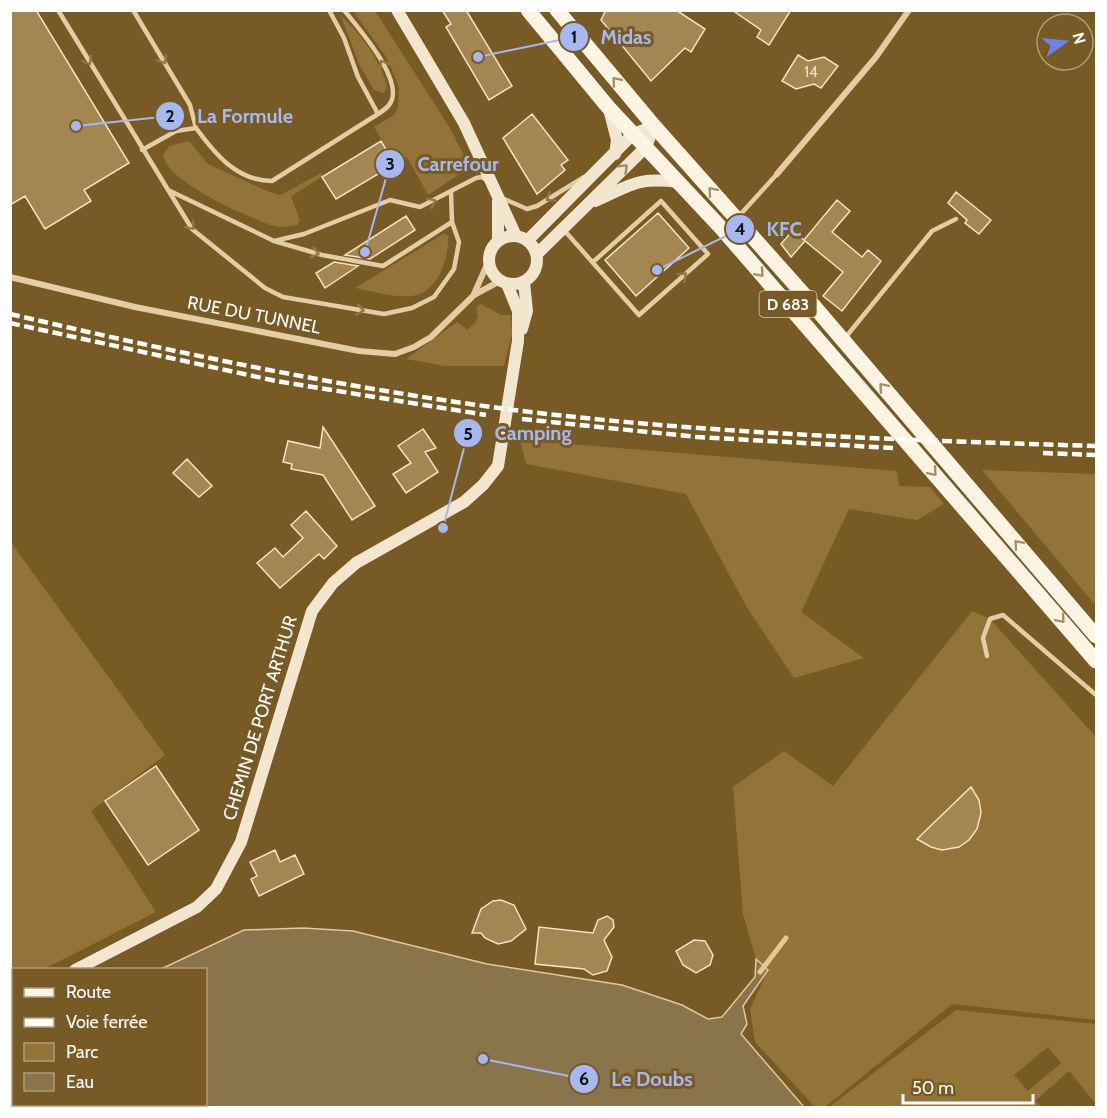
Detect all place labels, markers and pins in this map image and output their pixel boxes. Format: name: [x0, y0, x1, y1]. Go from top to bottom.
callout: Midas: [559, 18, 664, 56]
callout: La Formule: [155, 97, 305, 135]
callout: Carrefour: [375, 145, 510, 183]
callout: KFC: [725, 210, 814, 248]
callout: Camping: [453, 414, 584, 452]
callout: Le Doubs: [569, 1060, 705, 1098]

